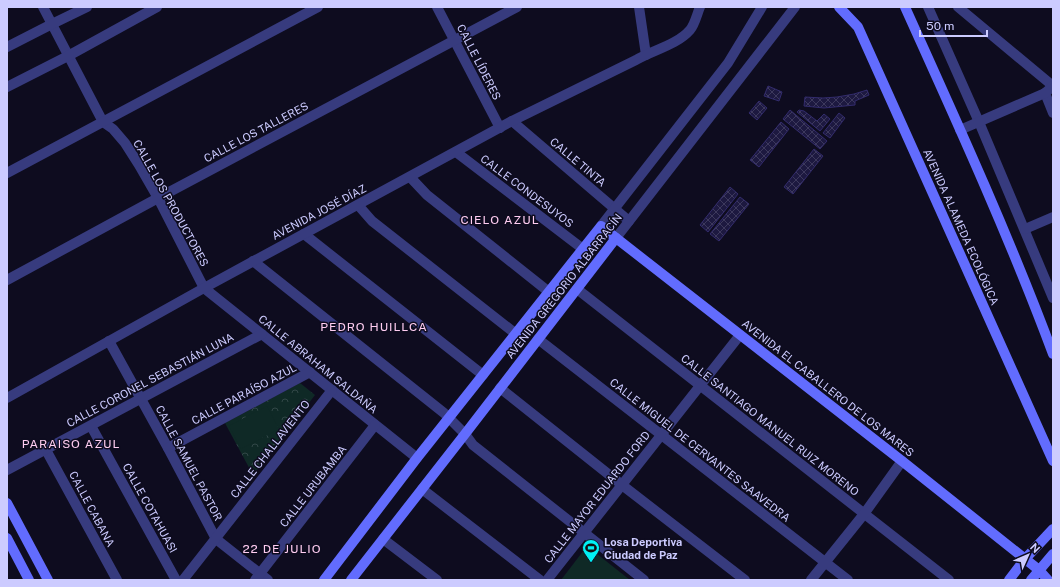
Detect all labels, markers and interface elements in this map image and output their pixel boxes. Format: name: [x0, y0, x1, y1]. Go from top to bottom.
scale bar: [920, 12, 987, 38]
text: 50 m: [926, 19, 954, 33]
street label: CALLE LÍDERES: [455, 22, 504, 102]
street label: CALLE LOS TALLERES: [202, 99, 310, 165]
street label: CALLE TINTA: [548, 135, 608, 189]
street label: CALLE LOS PRODUCTORES: [131, 138, 211, 268]
street label: AVENIDA ALAMEDA ECOLÓGICA: [921, 147, 1002, 307]
street label: CALLE CONDESUYOS: [478, 152, 576, 230]
street label: AVENIDA JOSÉ DÍAZ: [269, 181, 368, 242]
street label: AVENIDA GREGORIO ALBARRACÍN: [503, 211, 624, 361]
district label: CIELO AZUL: [460, 213, 540, 227]
street label: CALLE ABRAHAM SALDAÑA: [256, 312, 380, 416]
street label: AVENIDA EL CABALLERO DE LOS MARES: [740, 317, 916, 459]
district label: PEDRO HUILLCA: [320, 320, 428, 334]
street label: CALLE CORONEL SEBASTIÁN LUNA: [64, 330, 236, 429]
street label: CALLE SANTIAGO MANUEL RUIZ MORENO: [679, 352, 861, 498]
street label: CALLE PARAÍSO AZUL: [189, 360, 298, 427]
street label: CALLE MIGUEL DE CERVANTES SAAVEDRA: [608, 376, 793, 524]
street label: CALLE CHALLAVIENTO: [228, 398, 312, 500]
street label: CALLE SAMUEL PASTOR: [153, 403, 225, 523]
street label: CALLE MAYOR EDUARDO FORD: [542, 428, 652, 565]
district label: PARAISO AZUL: [22, 437, 120, 451]
street label: CALLE URUBAMBA: [277, 443, 349, 529]
street label: CALLE COTAHUASI: [120, 461, 180, 555]
street label: CALLE CABANA: [67, 469, 117, 549]
north arrow: [1008, 535, 1048, 575]
place label: Losa Deportiva Ciudad de Paz: [604, 536, 682, 561]
sports icon: Losa Deportiva Ciudad de Paz: [581, 538, 601, 563]
text: N: [1028, 541, 1042, 555]
district label: 22 DE JULIO: [242, 542, 322, 556]

